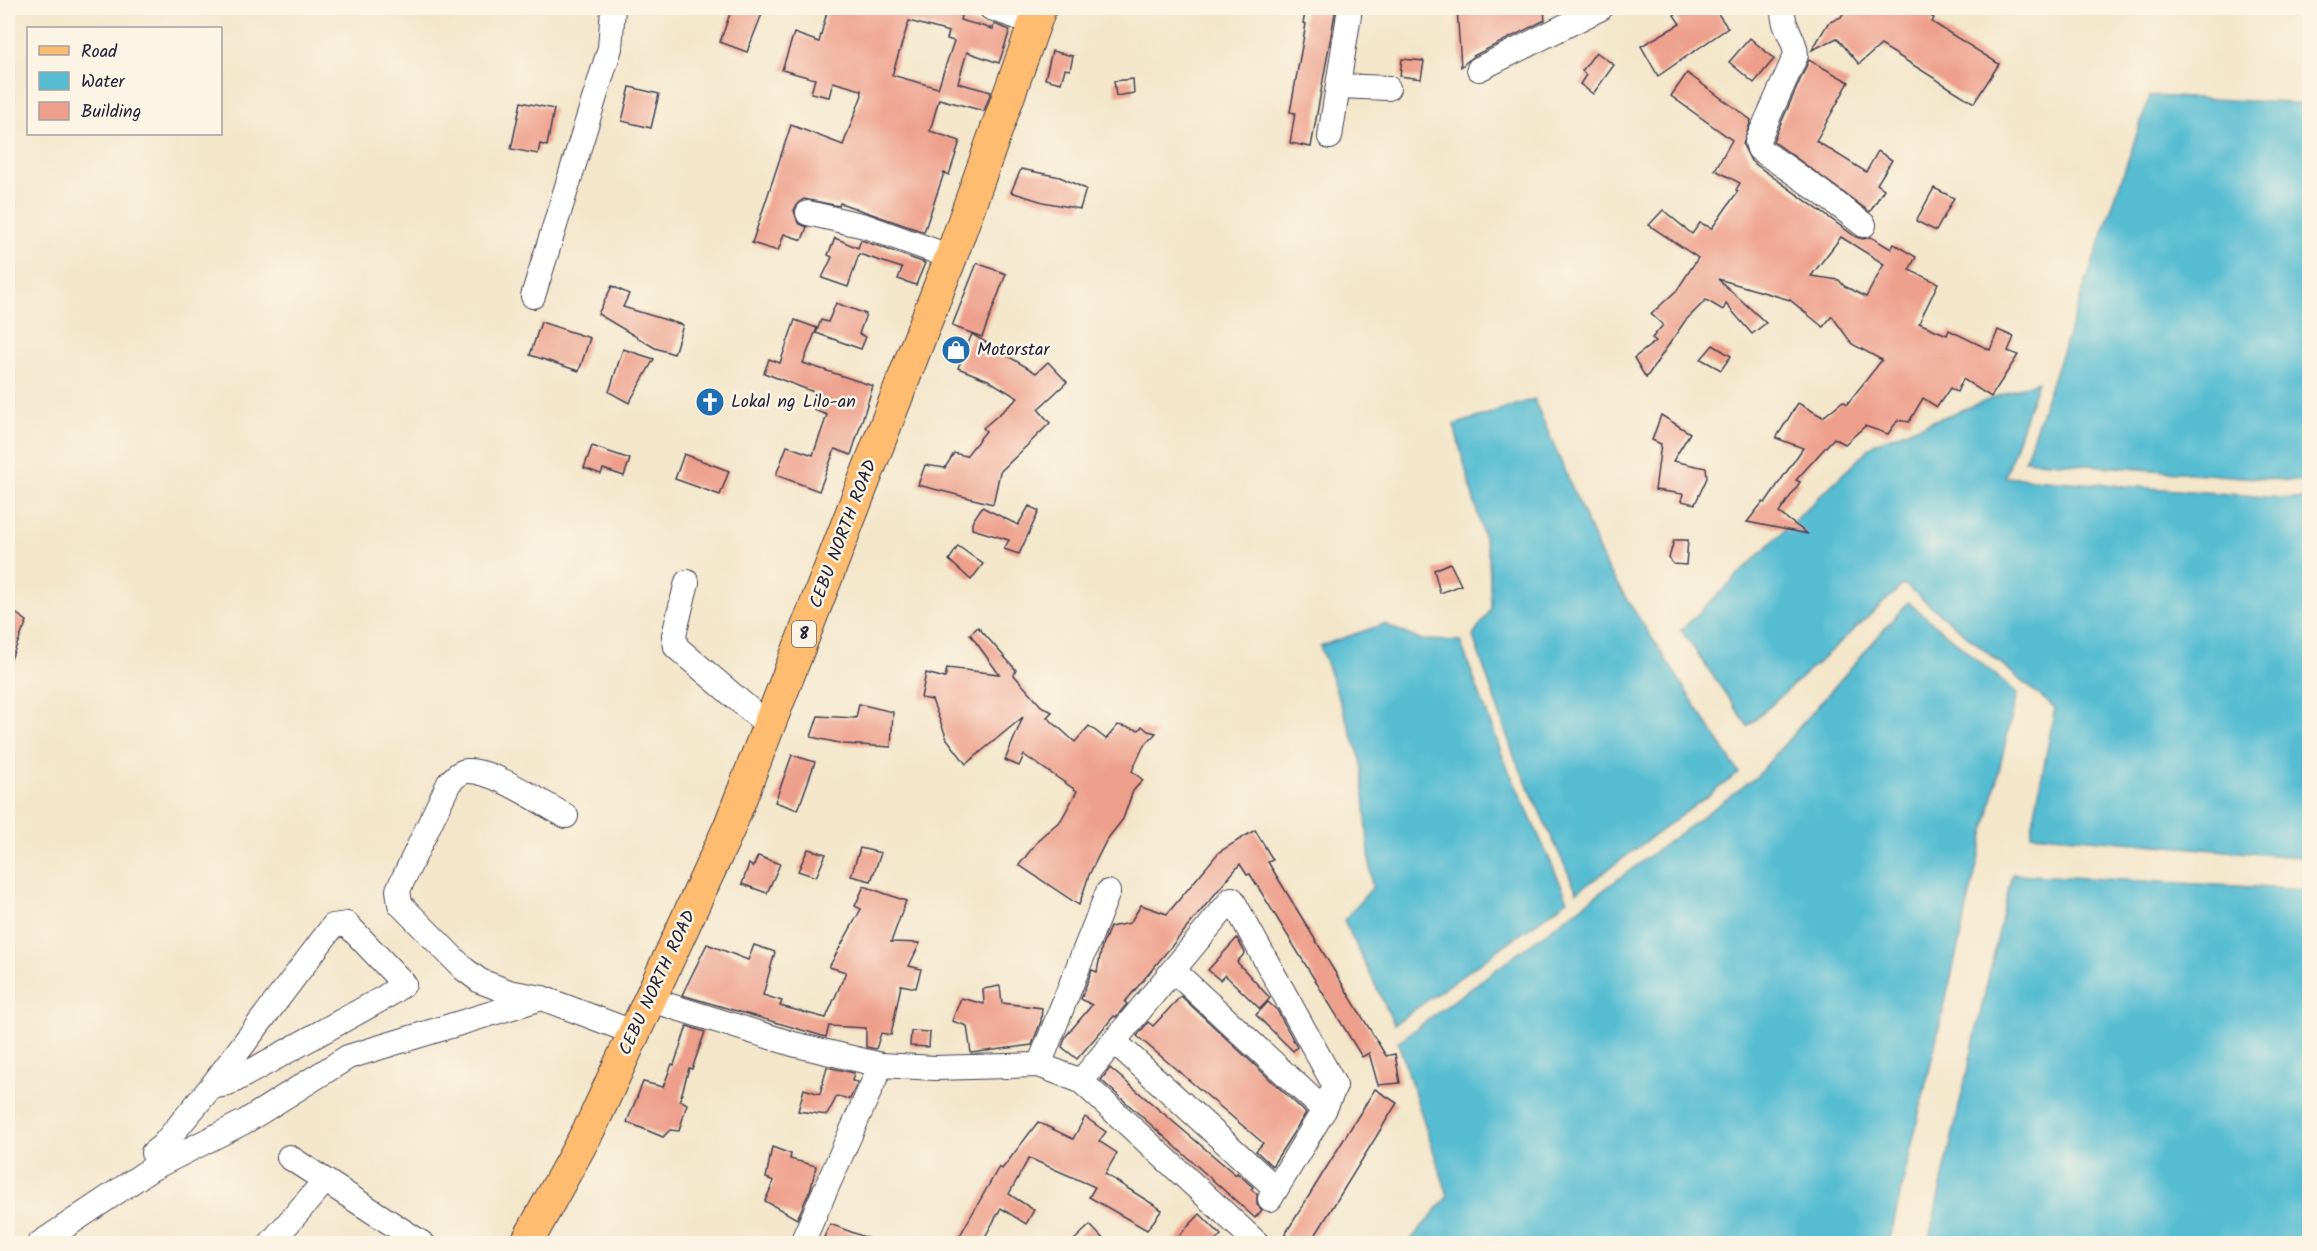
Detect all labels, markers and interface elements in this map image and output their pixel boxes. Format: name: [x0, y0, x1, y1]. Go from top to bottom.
legend: [27, 27, 222, 135]
text: Road: [81, 38, 118, 67]
text: Water: [81, 68, 126, 97]
text: Building: [81, 98, 141, 127]
shop icon: Motorstar: [940, 334, 972, 366]
place label: Motorstar: [977, 336, 1051, 365]
church icon: Lokal ng Lilo-an: [694, 386, 726, 418]
place label: Lokal ng Lilo-an: [731, 388, 856, 417]
street label: CEBU NORTH ROAD: [802, 455, 886, 613]
road number: 8: [792, 621, 816, 647]
street label: CEBU NORTH ROAD: [612, 905, 705, 1060]

